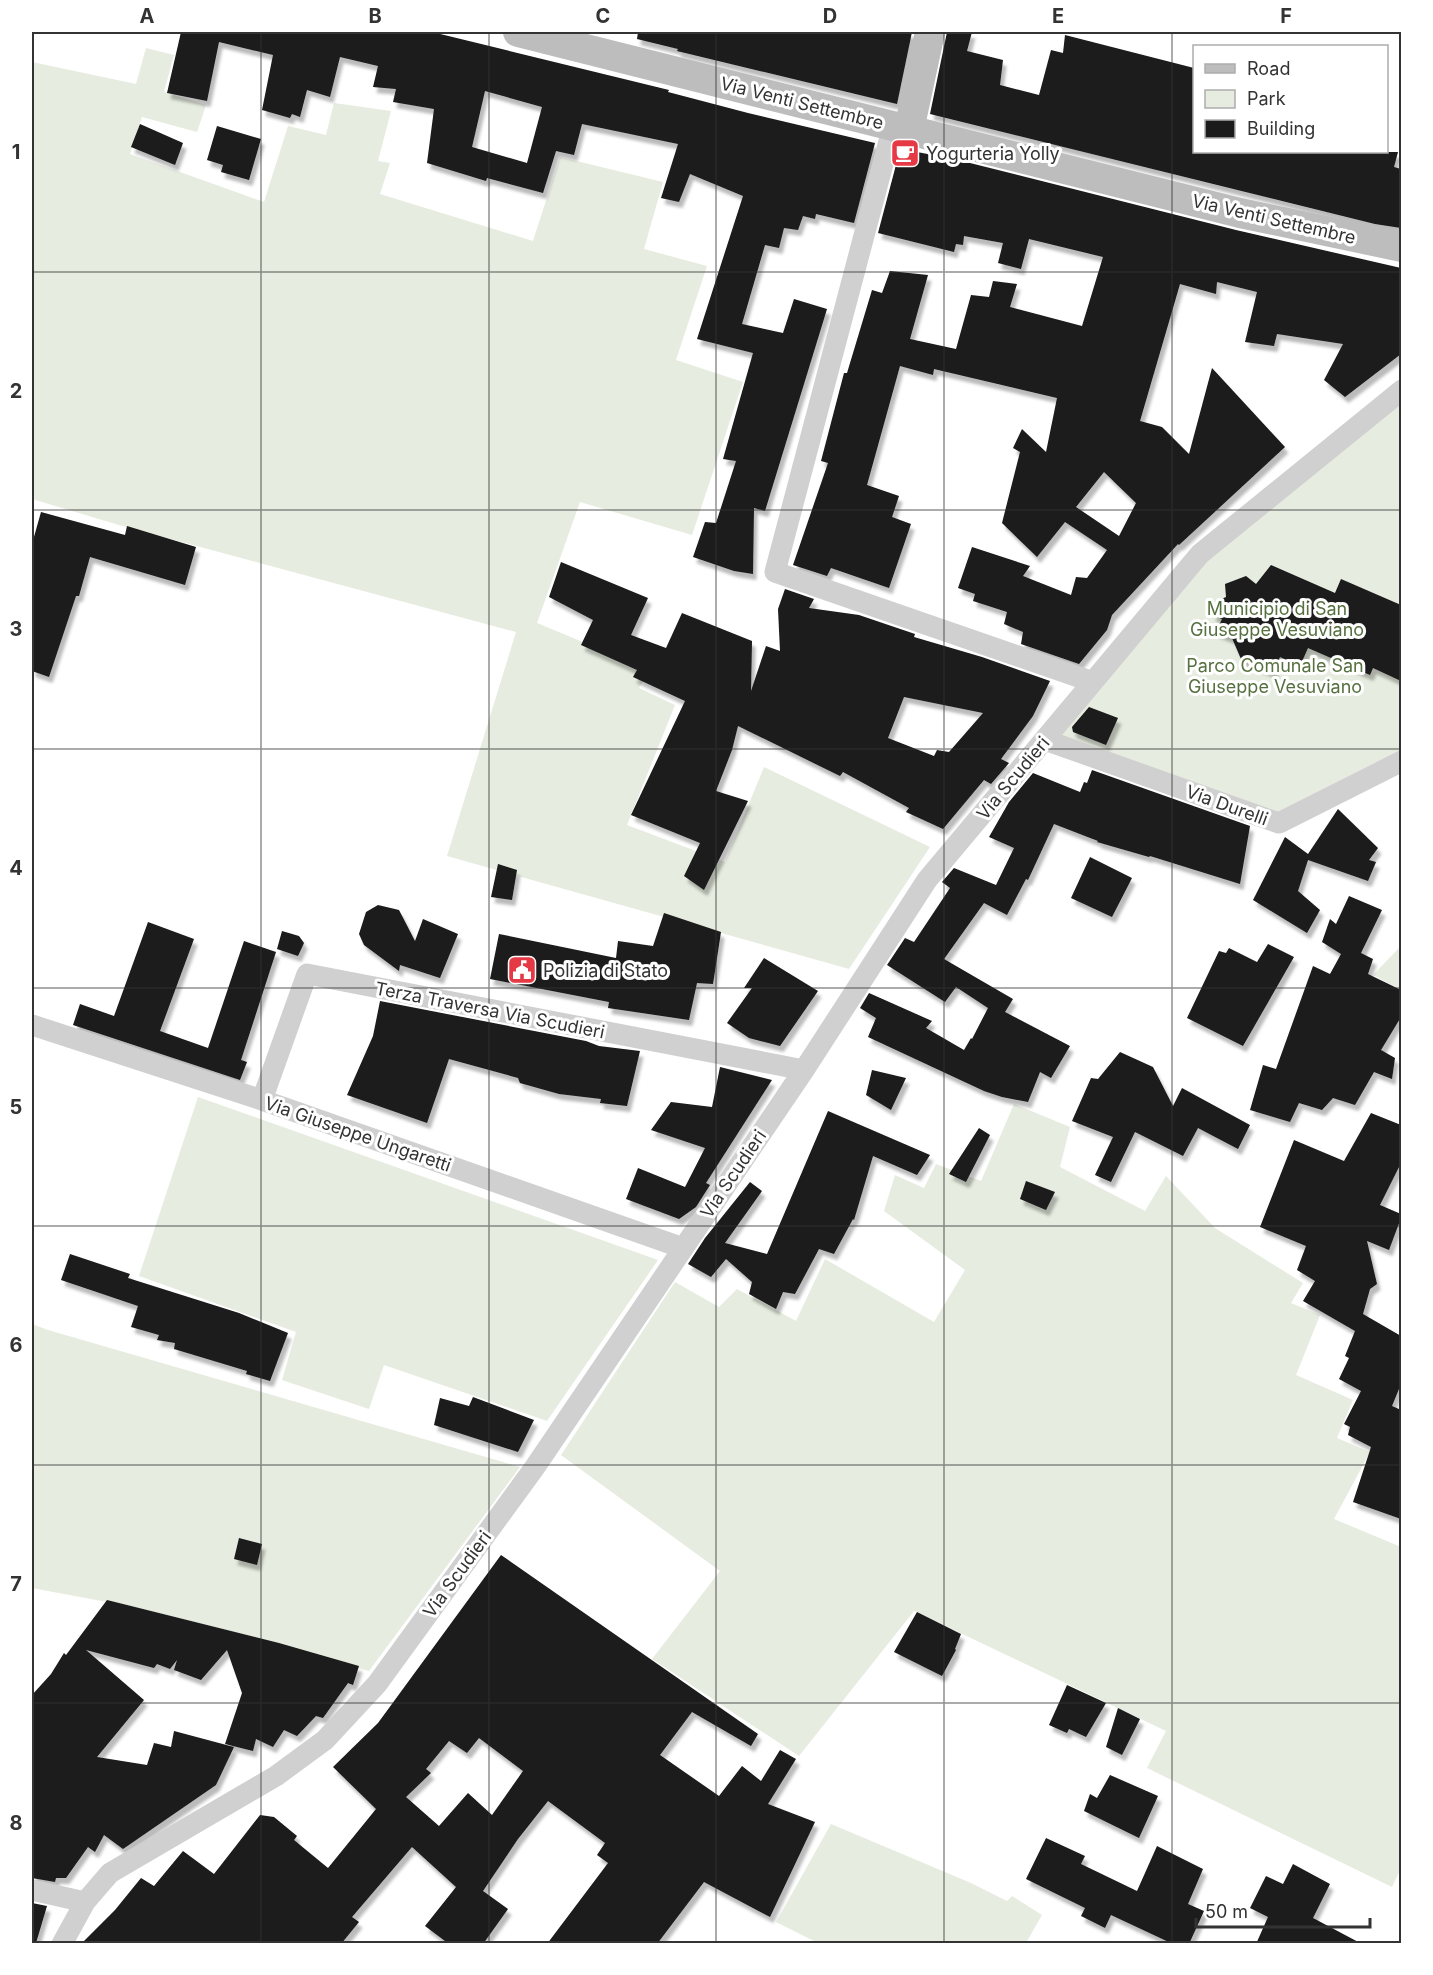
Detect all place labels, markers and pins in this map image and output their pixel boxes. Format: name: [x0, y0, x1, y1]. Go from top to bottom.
cafe icon: Yogurteria Yolly: [889, 137, 921, 169]
place label: Yogurteria Yolly: [926, 143, 1060, 164]
public building icon: Polizia di Stato: [506, 954, 538, 986]
place label: Polizia di Stato: [543, 960, 668, 981]

